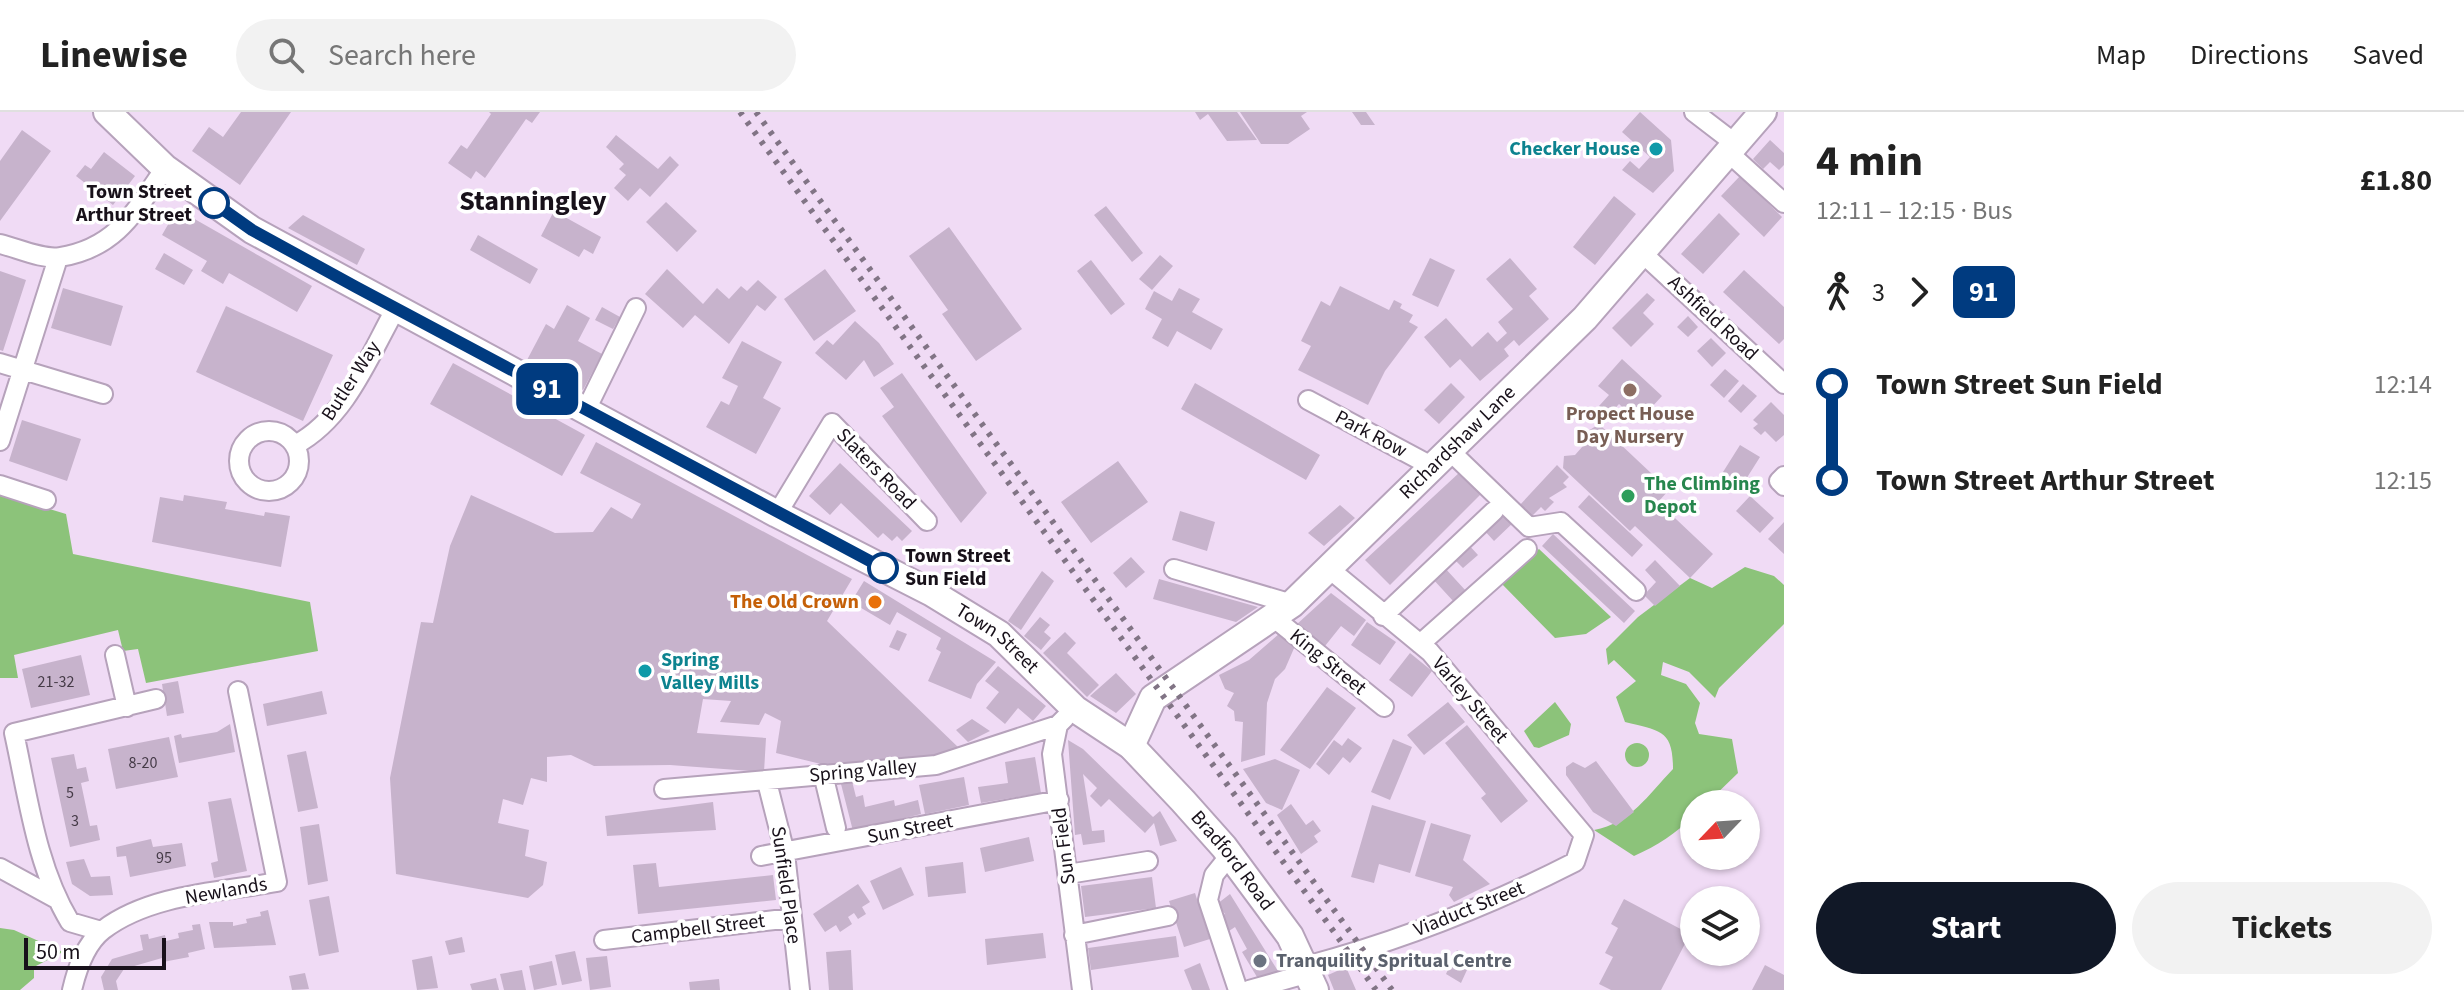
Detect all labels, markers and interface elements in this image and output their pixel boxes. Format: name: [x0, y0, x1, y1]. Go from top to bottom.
search box: [236, 19, 796, 91]
text: Linewise: [40, 28, 188, 82]
icon: search: [264, 33, 308, 77]
text: Search here: [328, 34, 476, 77]
text: Map: [2096, 35, 2146, 75]
text: Directions: [2190, 35, 2309, 75]
text: Saved: [2353, 35, 2424, 75]
text: 4 min: [1816, 130, 1923, 193]
place label: Checker House: [1509, 135, 1640, 163]
marker: Checker House: [1647, 140, 1665, 158]
text: £1.80: [2360, 159, 2432, 202]
place label: Town Street Arthur Street: [75, 178, 192, 229]
district label: Stanningley: [459, 181, 607, 221]
marker: Town Street Arthur Street: [199, 188, 229, 218]
text: 12:11 – 12:15 · Bus: [1816, 192, 2012, 229]
street label: Ashfield Road: [1662, 269, 1764, 367]
icon: walk: [1816, 270, 1860, 314]
icon: forward: [1897, 270, 1941, 314]
text: 91: [1969, 272, 1999, 312]
text: 3: [1872, 274, 1885, 311]
street label: Butler Way: [315, 335, 388, 426]
line badge: 91: [511, 363, 583, 415]
text: Town Street Sun Field: [1876, 363, 2163, 406]
text: 12:14: [2374, 366, 2432, 403]
text: 91: [532, 369, 562, 409]
street label: Richardshaw Lane: [1393, 379, 1522, 506]
marker: Propect House Day Nursery: [1621, 381, 1639, 399]
place label: Propect House Day Nursery: [1566, 400, 1694, 451]
street label: Park Row: [1330, 403, 1412, 465]
street label: Slaters Road: [830, 422, 922, 516]
text: Town Street Arthur Street: [1876, 459, 2214, 502]
text: 12:15: [2374, 462, 2432, 499]
place label: The Climbing Depot: [1644, 470, 1760, 521]
marker: The Climbing Depot: [1619, 487, 1637, 505]
place label: Town Street Sun Field: [905, 542, 1011, 593]
marker: Town Street Sun Field: [868, 553, 898, 583]
place label: The Old Crown: [730, 588, 859, 616]
marker: The Old Crown: [866, 593, 884, 611]
street label: Town Street: [950, 597, 1045, 680]
street label: King Street: [1284, 622, 1373, 702]
place label: Spring Valley Mills: [660, 646, 759, 697]
street label: Varley Street: [1425, 651, 1515, 750]
marker: Spring Valley Mills: [636, 662, 654, 680]
house number: 21-32: [38, 671, 74, 693]
house number: 8-20: [129, 752, 157, 774]
street label: Spring Valley: [808, 752, 919, 790]
house number: 5: [66, 782, 74, 804]
north arrow: [1680, 790, 1760, 870]
map controls: [1680, 790, 1760, 966]
street label: Bradford Road: [1184, 805, 1281, 917]
street label: Sun Field: [1045, 806, 1083, 886]
street label: Sun Street: [865, 807, 955, 851]
house number: 3: [71, 810, 79, 832]
street label: Sunfield Place: [764, 824, 808, 946]
house number: 95: [156, 847, 172, 869]
street label: Newlands: [183, 870, 269, 912]
street label: Viaduct Street: [1409, 874, 1529, 944]
button: Start: [1816, 882, 2116, 974]
button: Tickets: [2132, 882, 2432, 974]
button: layers: [1680, 886, 1760, 966]
street label: Campbell Street: [630, 907, 767, 951]
scale bar: [24, 934, 166, 970]
text: 50 m: [36, 936, 81, 968]
place label: Tranquility Spritual Centre: [1276, 947, 1512, 975]
marker: Tranquility Spritual Centre: [1251, 952, 1269, 970]

